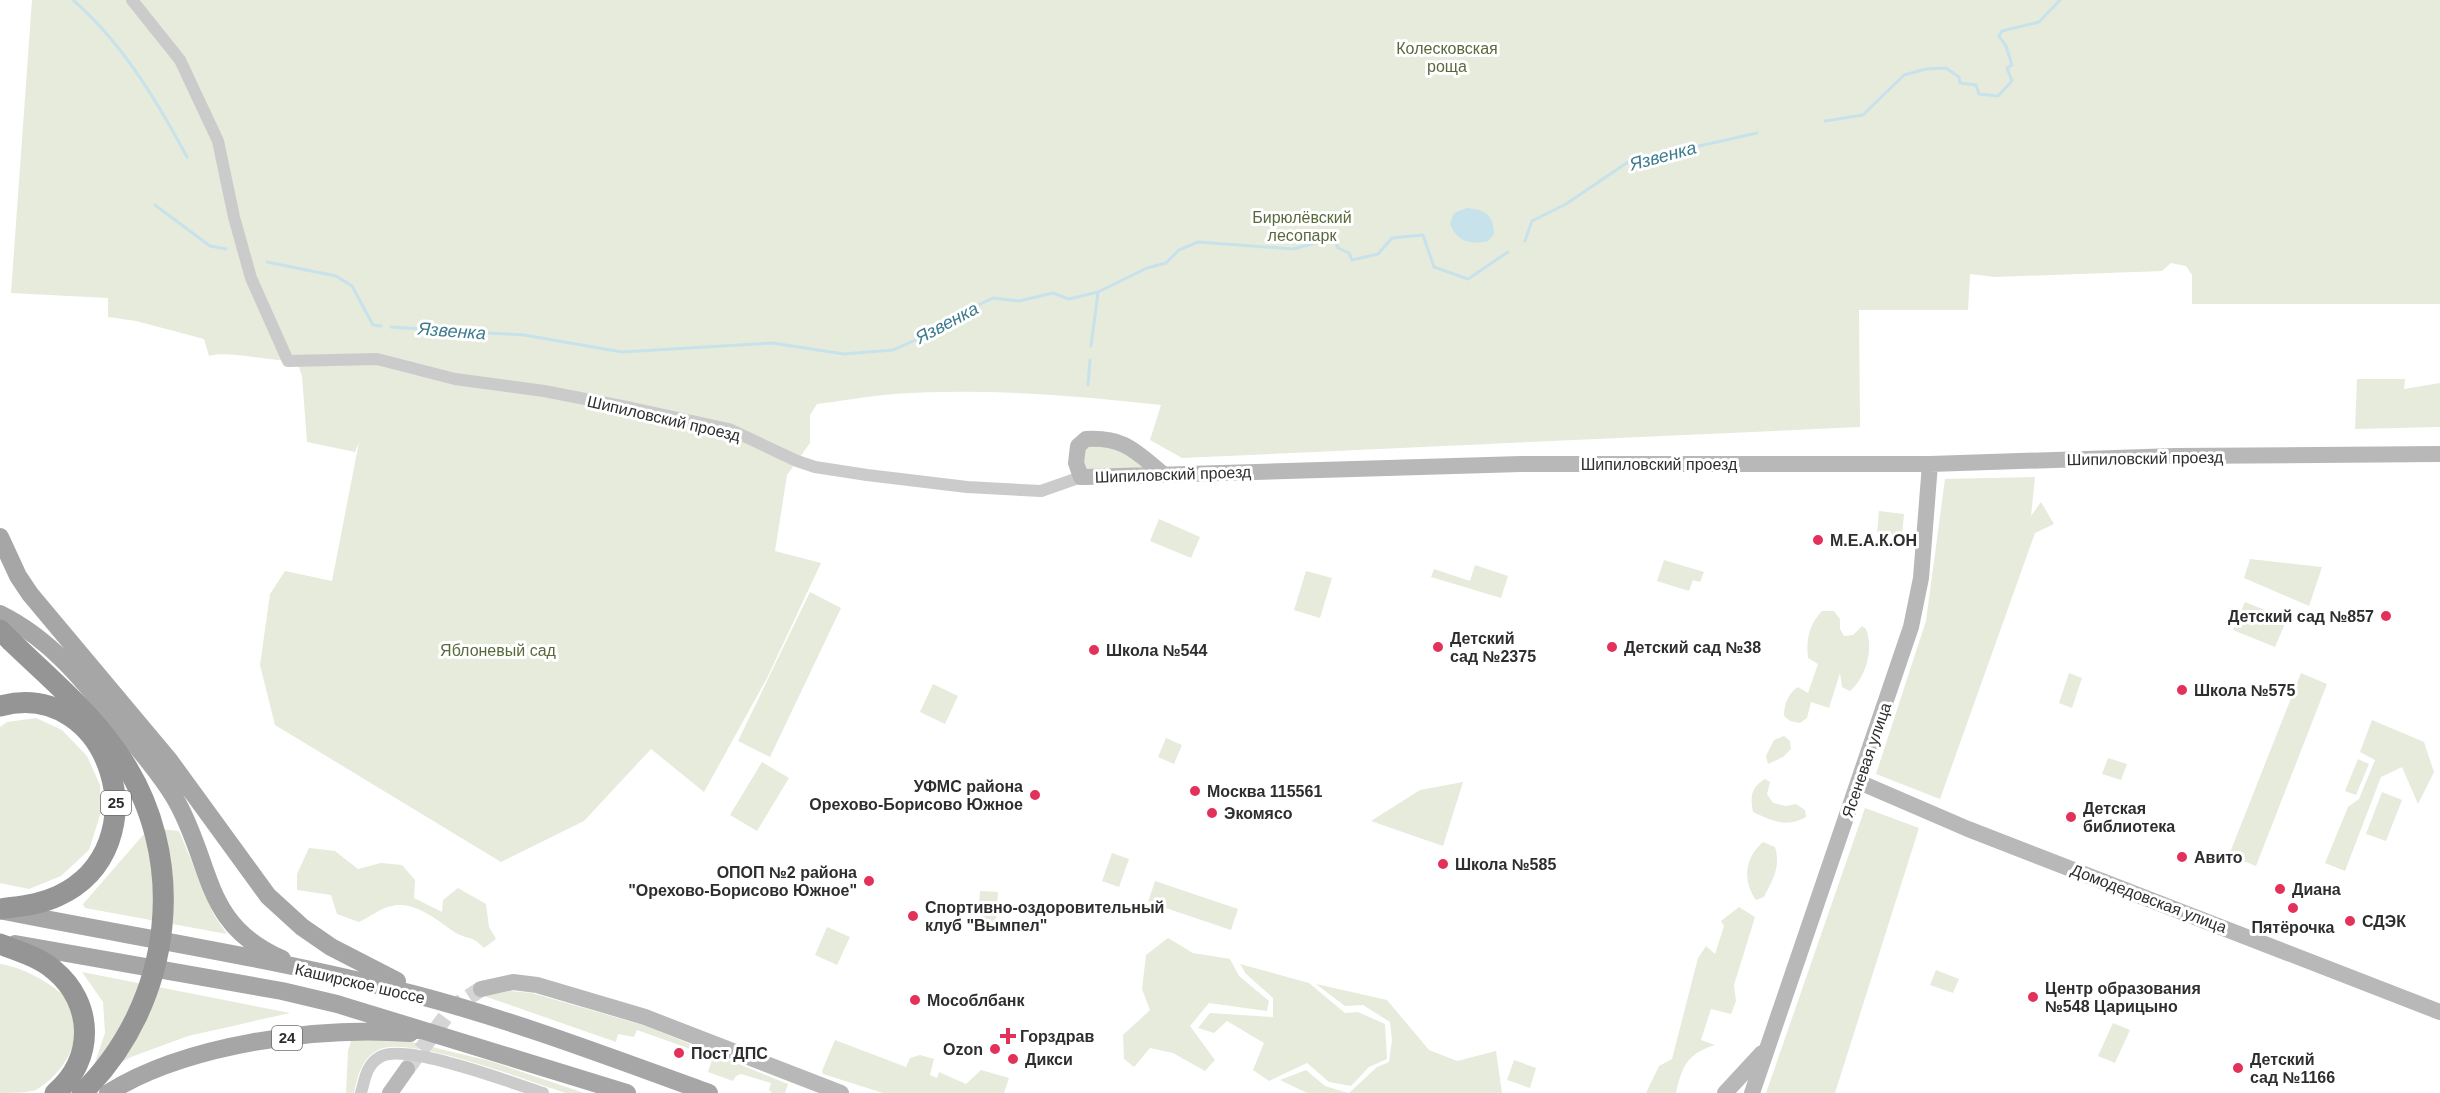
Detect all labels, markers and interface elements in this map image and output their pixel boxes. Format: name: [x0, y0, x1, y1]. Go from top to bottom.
park label: Колесковская роща: [1396, 40, 1498, 75]
water label: Язвенка: [1627, 138, 1698, 175]
park label: Бирюлёвский лесопарк: [1252, 209, 1352, 244]
water label: Язвенка: [911, 298, 982, 348]
water label: Язвенка: [416, 319, 487, 343]
street label: Шипиловский проезд: [586, 393, 743, 445]
street label: Шипиловский проезд: [2067, 449, 2224, 468]
street label: Шипиловский проезд: [1581, 456, 1738, 473]
street label: Шипиловский проезд: [1094, 463, 1252, 486]
place label: М.Е.А.К.ОН: [1830, 532, 1917, 549]
marker: М.Е.А.К.ОН: [1811, 533, 1825, 547]
place label: Детский сад №857: [2228, 608, 2374, 625]
marker: Детский сад №857: [2379, 609, 2393, 623]
place label: Детский сад №2375: [1450, 630, 1536, 665]
place label: Детский сад №38: [1624, 639, 1761, 656]
marker: Детский сад №2375: [1431, 640, 1445, 654]
marker: Детский сад №38: [1605, 640, 1619, 654]
park label: Яблоневый сад: [440, 642, 557, 659]
place label: Школа №544: [1106, 642, 1207, 659]
marker: Школа №544: [1087, 643, 1101, 657]
place label: Школа №575: [2194, 682, 2295, 699]
marker: Школа №575: [2175, 683, 2189, 697]
street label: Ясеневая улица: [1839, 700, 1894, 820]
place label: УФМС района Орехово-Борисово Южное: [809, 778, 1023, 813]
place label: Москва 115561: [1207, 783, 1322, 800]
marker: Москва 115561: [1188, 784, 1202, 798]
marker: УФМС района Орехово-Борисово Южное: [1028, 788, 1042, 802]
road number: 25: [101, 791, 131, 815]
place label: Детская библиотека: [2083, 800, 2175, 835]
place label: Экомясо: [1224, 805, 1293, 822]
marker: Экомясо: [1205, 806, 1219, 820]
marker: Детская библиотека: [2064, 810, 2078, 824]
place label: Авито: [2194, 849, 2243, 866]
marker: Авито: [2175, 850, 2189, 864]
place label: Школа №585: [1455, 856, 1556, 873]
marker: Школа №585: [1436, 857, 1450, 871]
street label: Домодедовская улица: [2069, 861, 2229, 936]
place label: ОПОП №2 района "Орехово-Борисово Южное": [628, 864, 857, 899]
marker: ОПОП №2 района "Орехово-Борисово Южное": [862, 874, 876, 888]
place label: Диана: [2292, 881, 2341, 898]
marker: Диана: [2273, 882, 2287, 896]
place label: Спортивно-оздоровительный клуб "Вымпел": [925, 899, 1164, 934]
marker: Пятёрочка: [2286, 901, 2300, 915]
marker: Спортивно-оздоровительный клуб "Вымпел": [906, 909, 920, 923]
place label: СДЭК: [2362, 913, 2406, 930]
marker: СДЭК: [2343, 914, 2357, 928]
place label: Пятёрочка: [2252, 919, 2335, 936]
street label: Каширское шоссе: [293, 960, 427, 1007]
place label: Центр образования №548 Царицыно: [2045, 980, 2201, 1015]
marker: Центр образования №548 Царицыно: [2026, 990, 2040, 1004]
place label: Мособлбанк: [927, 992, 1025, 1009]
marker: Мособлбанк: [908, 993, 922, 1007]
road number: 24: [272, 1026, 302, 1050]
place label: Горздрав: [1020, 1028, 1094, 1045]
marker: Горздрав: [1001, 1029, 1015, 1043]
place label: Ozon: [943, 1041, 983, 1058]
marker: Ozon: [988, 1042, 1002, 1056]
place label: Пост ДПС: [691, 1045, 768, 1062]
marker: Пост ДПС: [672, 1046, 686, 1060]
place label: Дикси: [1025, 1051, 1073, 1068]
place label: Детский сад №1166: [2250, 1051, 2335, 1086]
marker: Дикси: [1006, 1052, 1020, 1066]
marker: Детский сад №1166: [2231, 1061, 2245, 1075]

